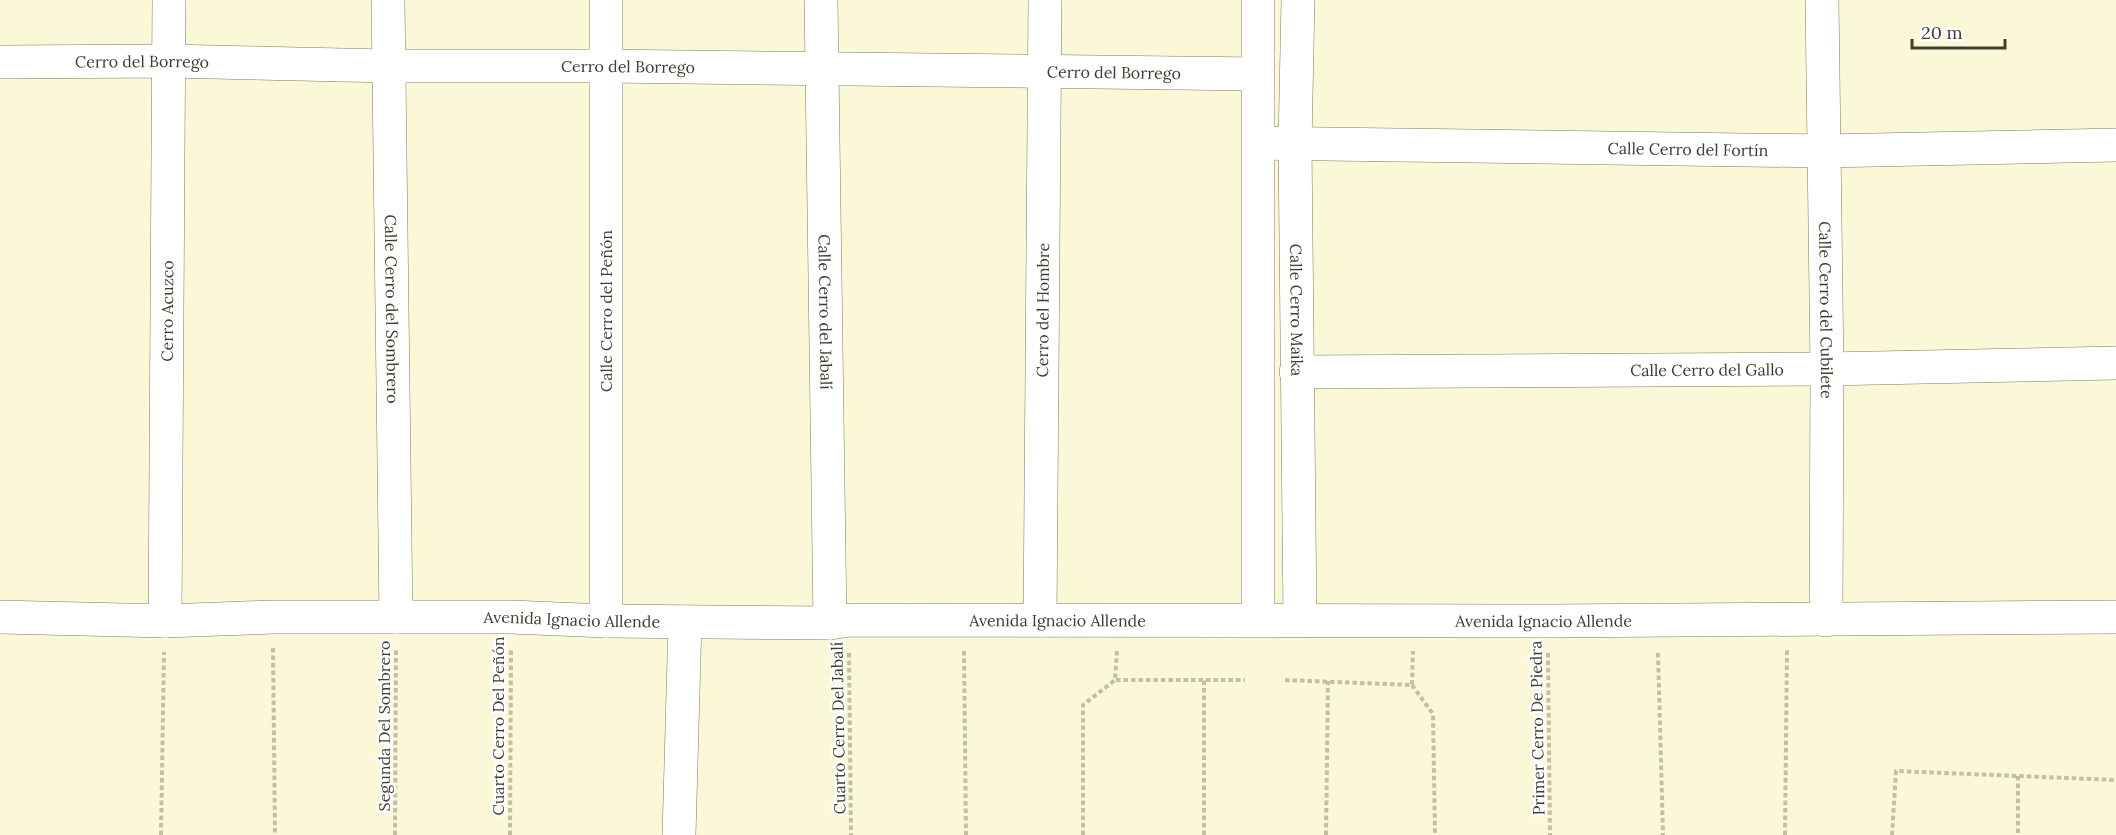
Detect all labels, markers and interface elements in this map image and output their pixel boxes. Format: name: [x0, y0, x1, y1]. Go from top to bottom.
scale bar: [1912, 12, 2005, 50]
text: 20 m: [1921, 21, 1963, 44]
street label: Cerro del Borrego: [75, 51, 209, 72]
street label: Cerro del Borrego: [561, 56, 695, 77]
street label: Cerro del Borrego: [1047, 61, 1181, 83]
street label: Calle Cerro del Fortín: [1608, 138, 1769, 160]
street label: Calle Cerro del Sombrero: [381, 214, 403, 404]
street label: Calle Cerro del Cubilete: [1815, 221, 1837, 399]
street label: Calle Cerro del Peñón: [596, 230, 616, 392]
street label: Calle Cerro del Jabalí: [814, 234, 837, 390]
street label: Cerro del Hombre: [1032, 242, 1053, 377]
street label: Calle Cerro Maika: [1286, 244, 1307, 376]
street label: Cerro Acuzco: [157, 260, 177, 362]
street label: Calle Cerro del Gallo: [1630, 359, 1784, 380]
street label: Avenida Ignacio Allende: [483, 607, 661, 631]
street label: Avenida Ignacio Allende: [968, 610, 1146, 630]
street label: Avenida Ignacio Allende: [1454, 610, 1632, 631]
street label: Cuarto Cerro Del Peñón: [488, 636, 508, 816]
street label: Segunda Del Sombrero: [374, 641, 394, 811]
street label: Primer Cerro De Piedra: [1525, 641, 1549, 815]
street label: Cuarto Cerro Del Jabalí: [826, 642, 850, 814]

